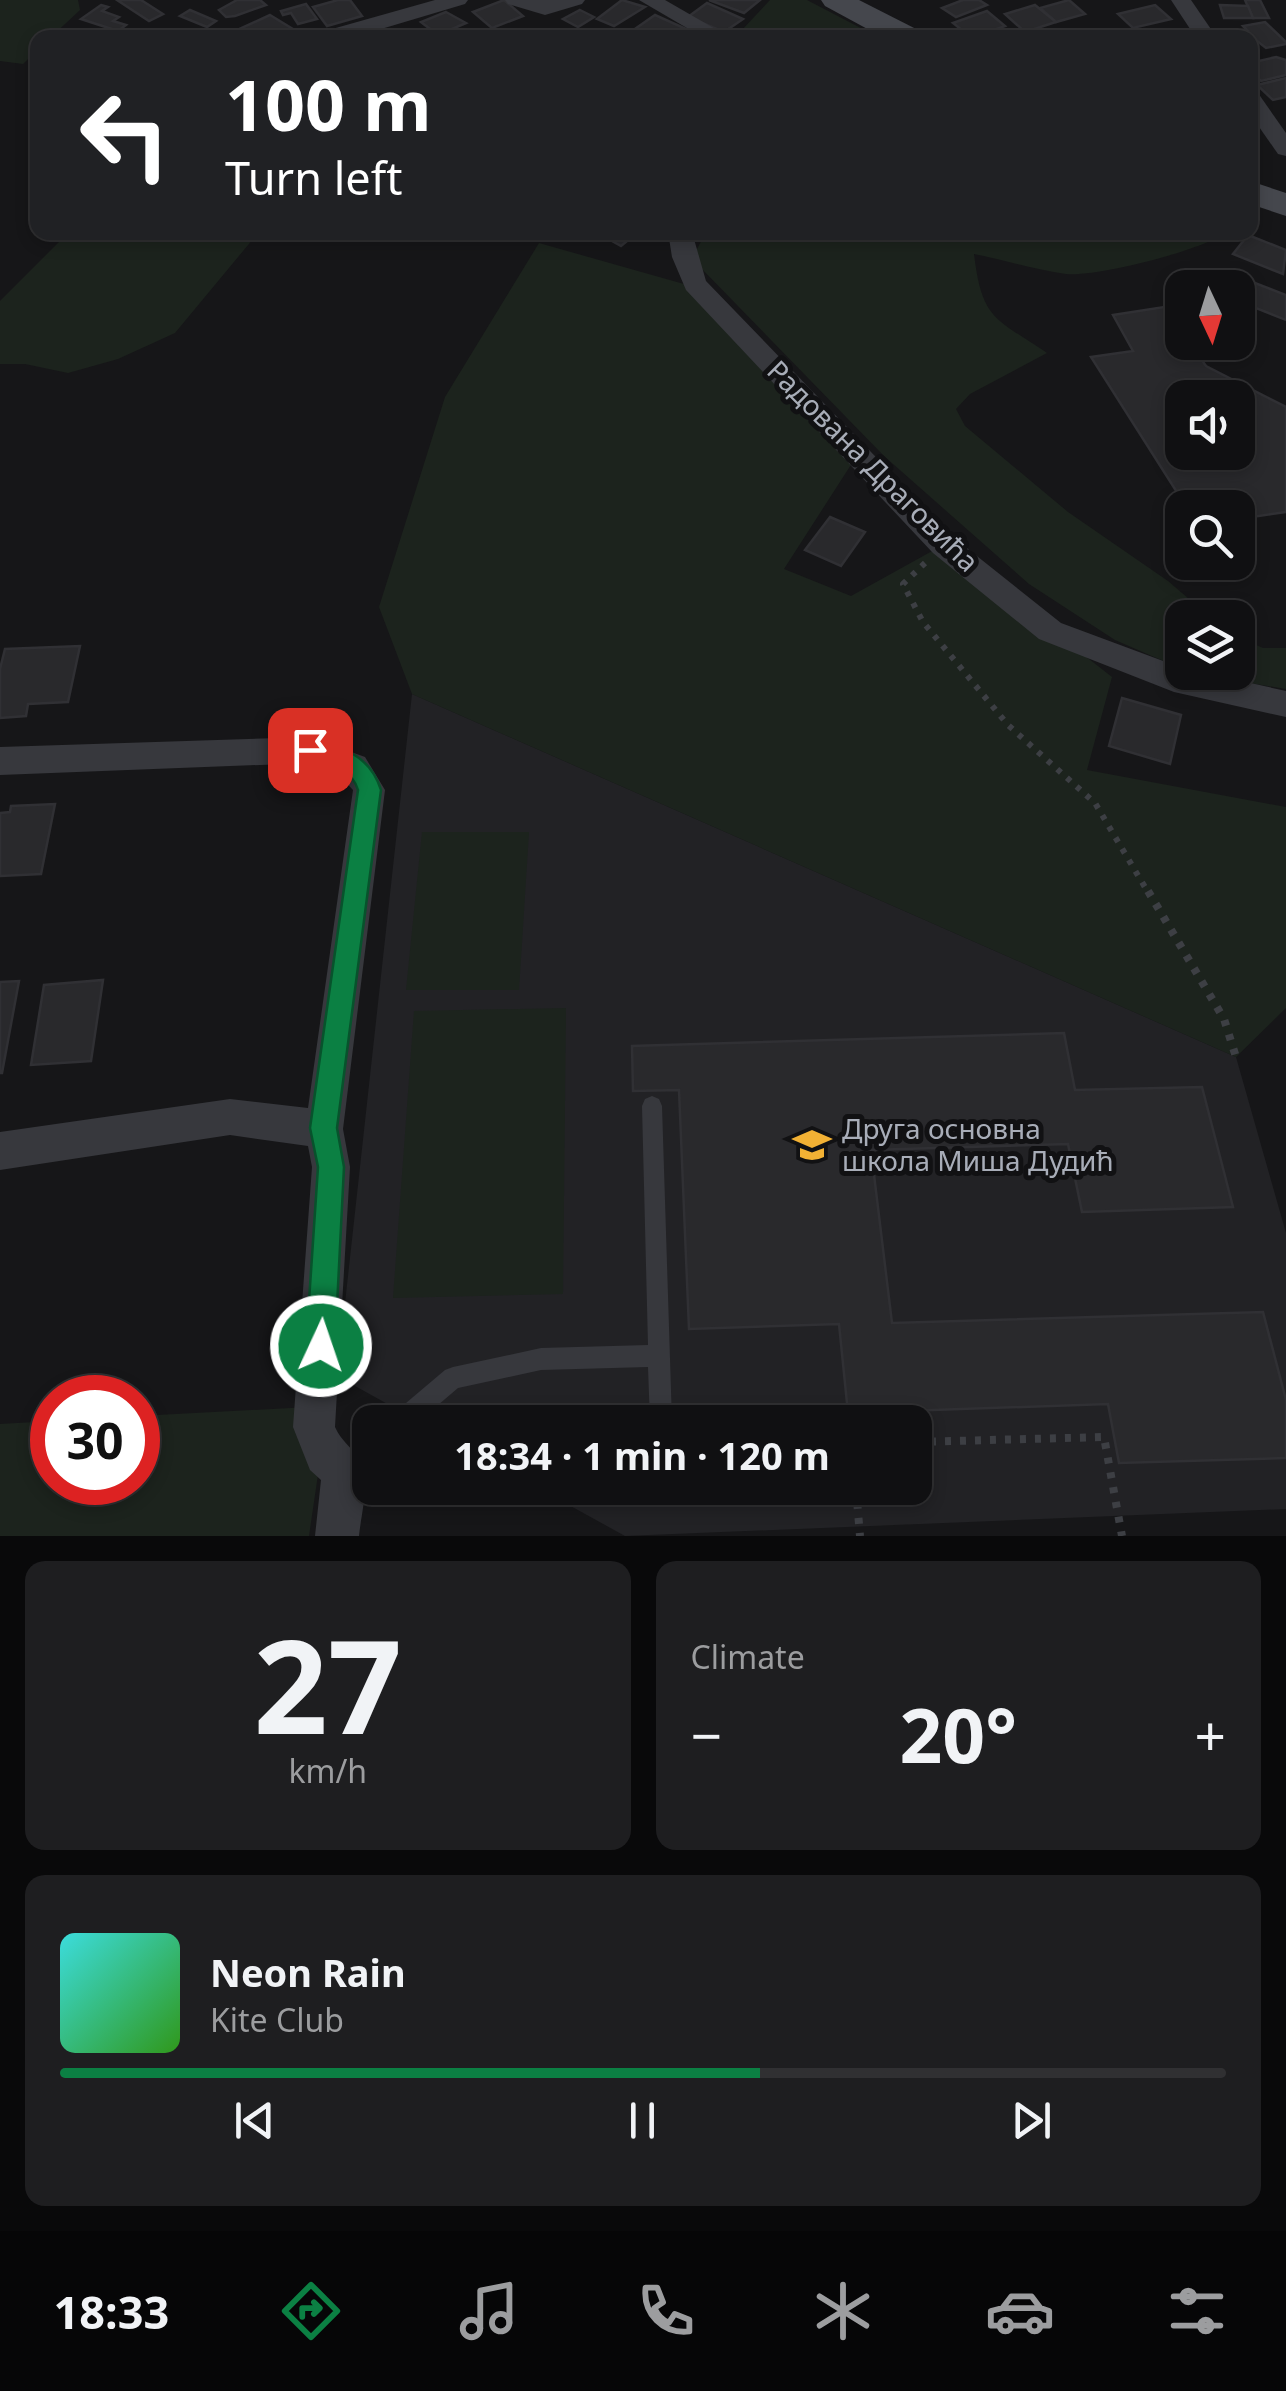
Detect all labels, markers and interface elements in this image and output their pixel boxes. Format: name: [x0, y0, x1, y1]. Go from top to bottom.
text: 100 m: [225, 56, 432, 152]
icon: left: [60, 70, 190, 200]
text: Turn left: [225, 147, 402, 208]
north arrow: [1165, 270, 1255, 360]
map controls: [1165, 270, 1255, 690]
street label: Радована Драговића: [760, 351, 988, 579]
button: sound: [1165, 380, 1255, 470]
button: search: [1165, 490, 1255, 580]
button: layers: [1165, 600, 1255, 690]
pin: [268, 708, 353, 793]
icon: arrive: [283, 723, 338, 778]
place label: Друга основна школа Миша Дудић: [842, 1109, 1114, 1179]
school or university icon: Друга основна школа Миша Дудић: [791, 1124, 833, 1166]
position arrow: [269, 1294, 373, 1398]
speed limit sign: 30: [30, 1375, 160, 1505]
text: 18:34 · 1 min · 120 m: [454, 1429, 830, 1481]
text: 27: [253, 1595, 402, 1772]
text: Climate: [691, 1635, 805, 1678]
text: 20°: [899, 1683, 1017, 1785]
text: −: [691, 1697, 722, 1772]
text: +: [1195, 1697, 1226, 1772]
text: km/h: [288, 1749, 367, 1792]
text: Neon Rain: [210, 1946, 406, 1998]
text: Kite Club: [210, 1998, 344, 2041]
icon: previous: [227, 2093, 282, 2148]
icon: pause: [615, 2093, 670, 2148]
icon: next: [1004, 2093, 1059, 2148]
icon: directions: [276, 2276, 346, 2346]
icon: music: [454, 2276, 524, 2346]
icon: phone: [631, 2276, 701, 2346]
icon: climate: [808, 2276, 878, 2346]
icon: car: [985, 2276, 1055, 2346]
icon: filters: [1162, 2276, 1232, 2346]
text: 18:33: [54, 2281, 169, 2342]

